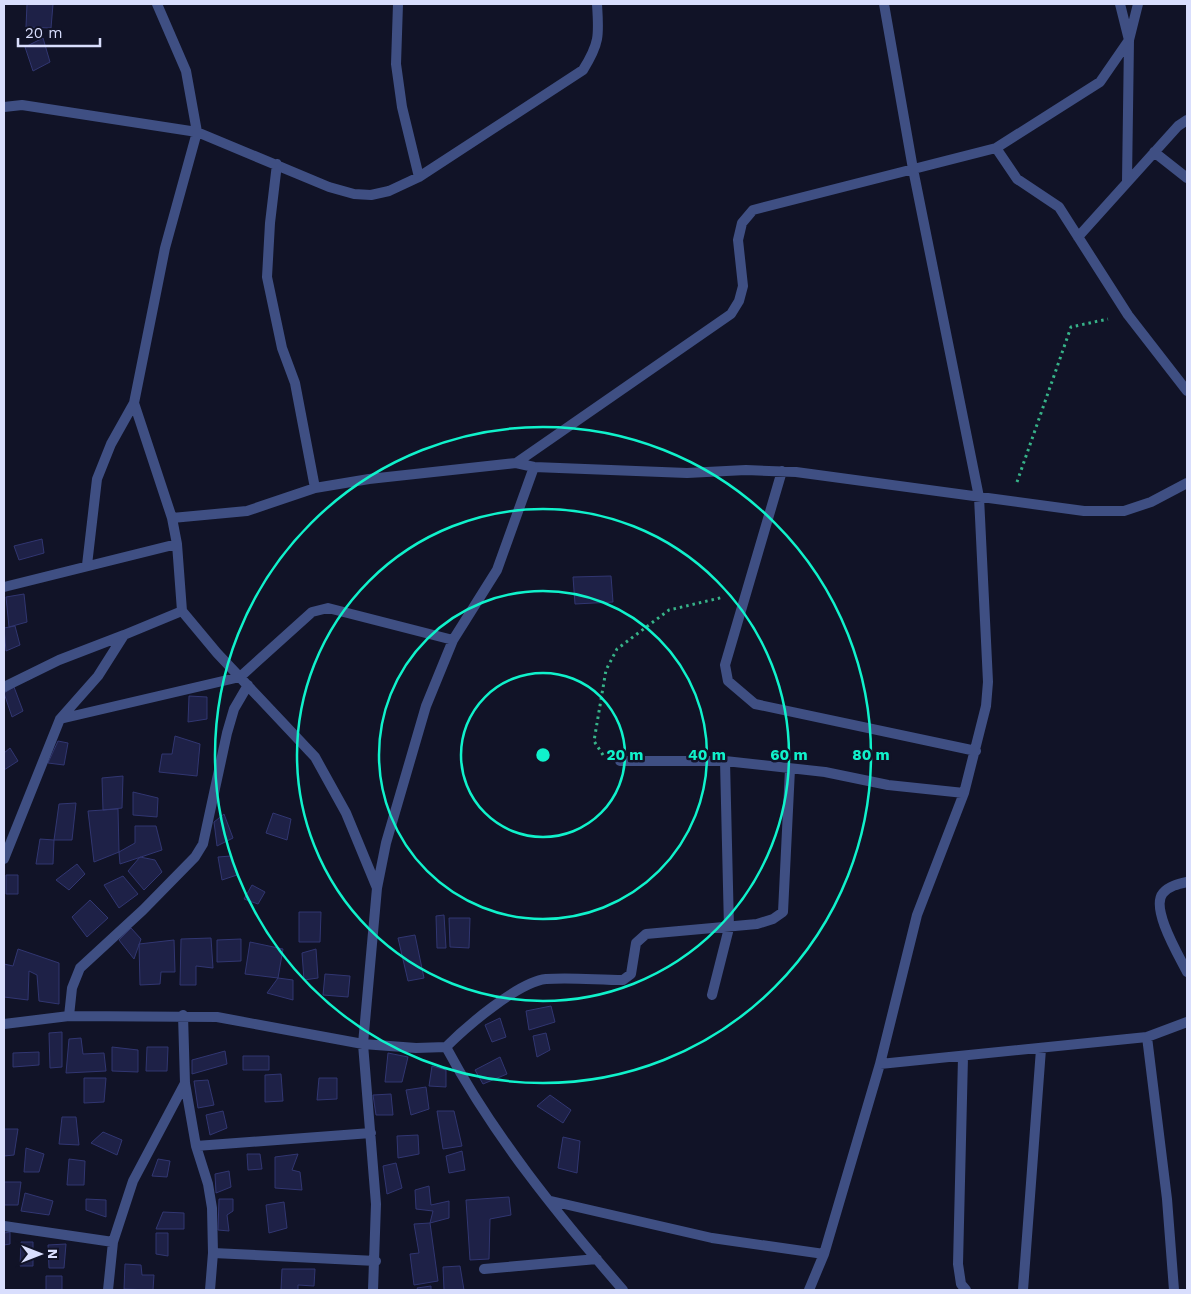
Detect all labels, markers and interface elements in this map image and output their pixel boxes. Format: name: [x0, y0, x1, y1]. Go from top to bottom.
scale bar: [18, 15, 100, 47]
text: 20 m: [25, 24, 63, 42]
centre of rings: [534, 746, 552, 764]
text: 20 m: [606, 746, 644, 764]
text: 40 m: [688, 746, 726, 764]
text: 60 m: [770, 746, 808, 764]
text: 80 m: [852, 746, 890, 764]
north arrow: [15, 1229, 65, 1279]
text: N: [45, 1249, 61, 1259]

